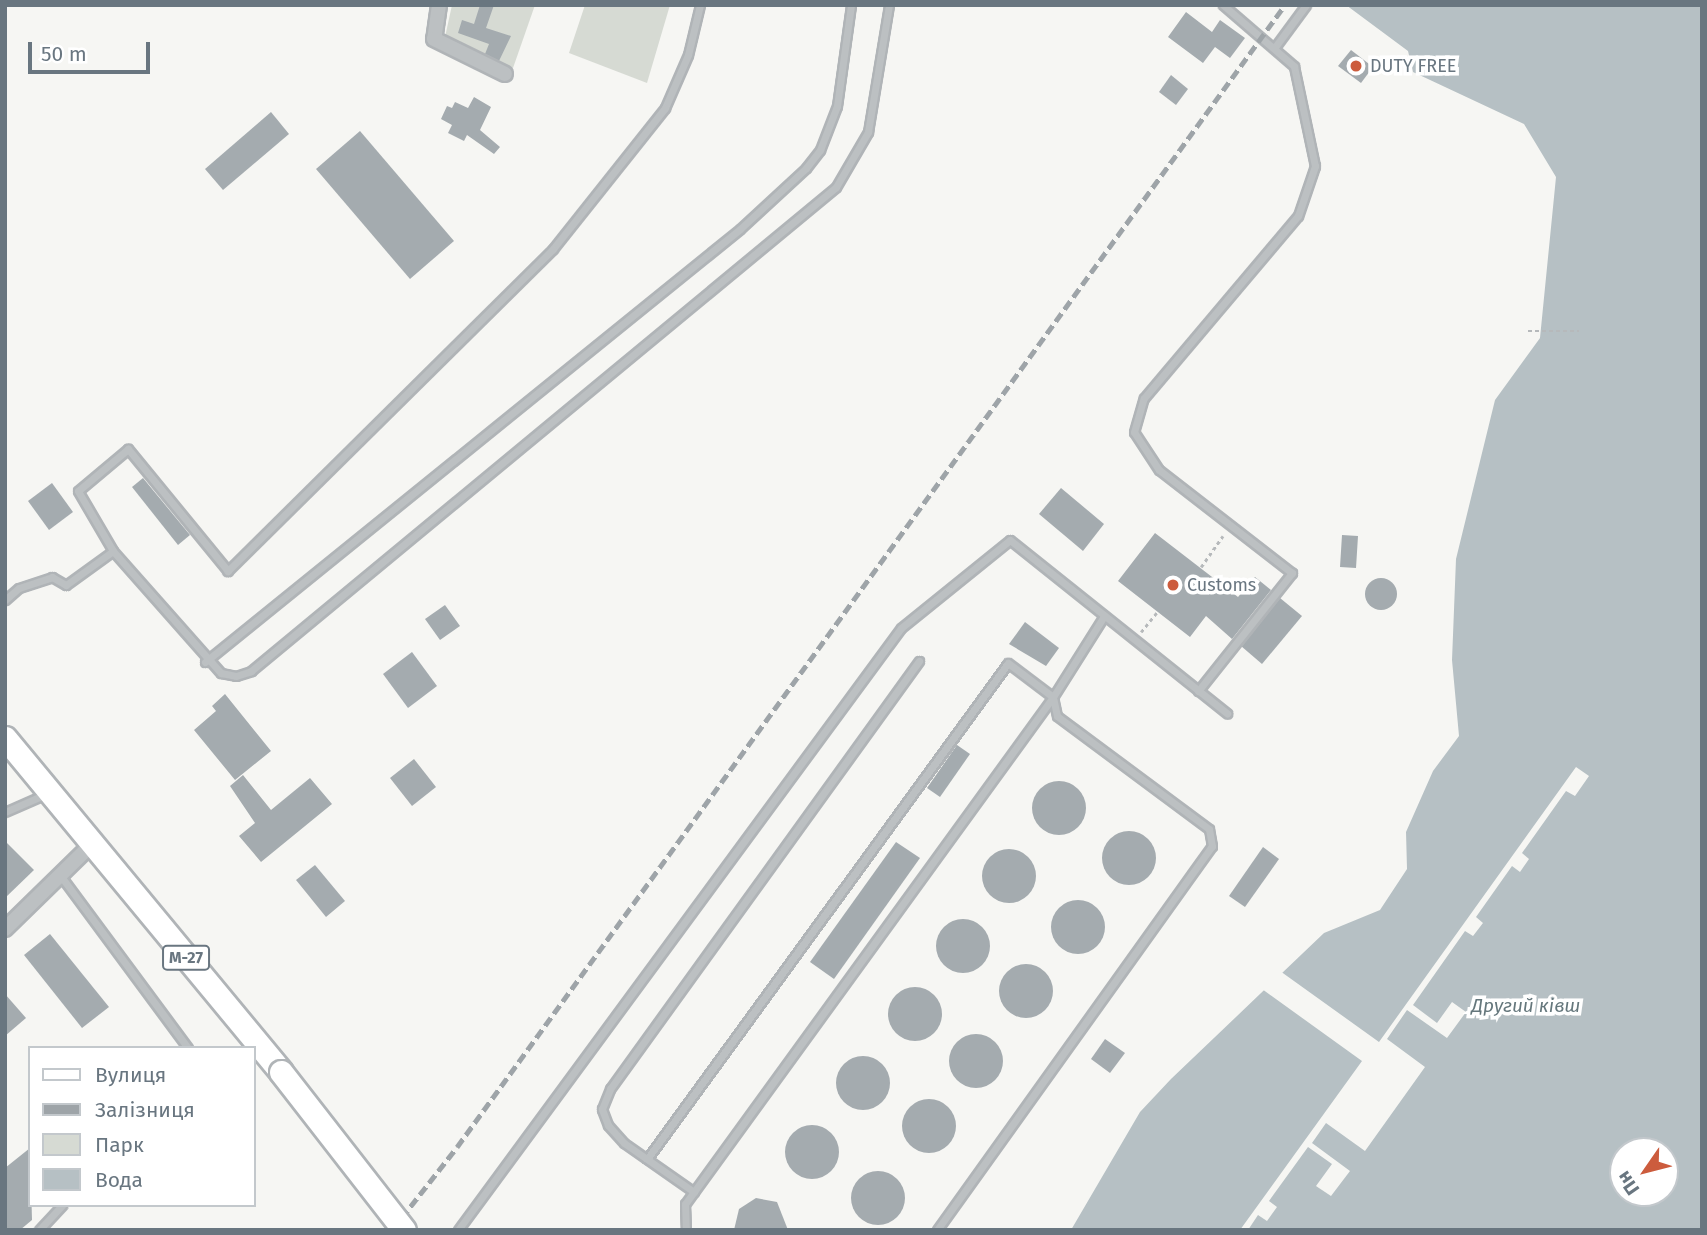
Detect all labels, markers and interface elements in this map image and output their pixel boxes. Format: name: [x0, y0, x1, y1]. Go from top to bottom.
scale bar: [32, 28, 154, 72]
text: 50 m: [41, 41, 87, 67]
place label: DUTY FREE: [1370, 55, 1456, 77]
marker: DUTY FREE: [1348, 58, 1364, 74]
place label: Customs: [1187, 574, 1256, 596]
marker: Customs: [1165, 577, 1181, 593]
road number: М-27: [162, 946, 210, 970]
water label: Другий ківш: [1472, 995, 1580, 1017]
legend: [28, 1046, 256, 1207]
text: Вулиця: [95, 1062, 166, 1088]
text: Залізниця: [95, 1097, 195, 1123]
text: Парк: [95, 1132, 144, 1158]
north arrow: [1609, 1137, 1679, 1207]
text: Вода: [95, 1167, 143, 1193]
text: Пн: [1612, 1167, 1644, 1200]

